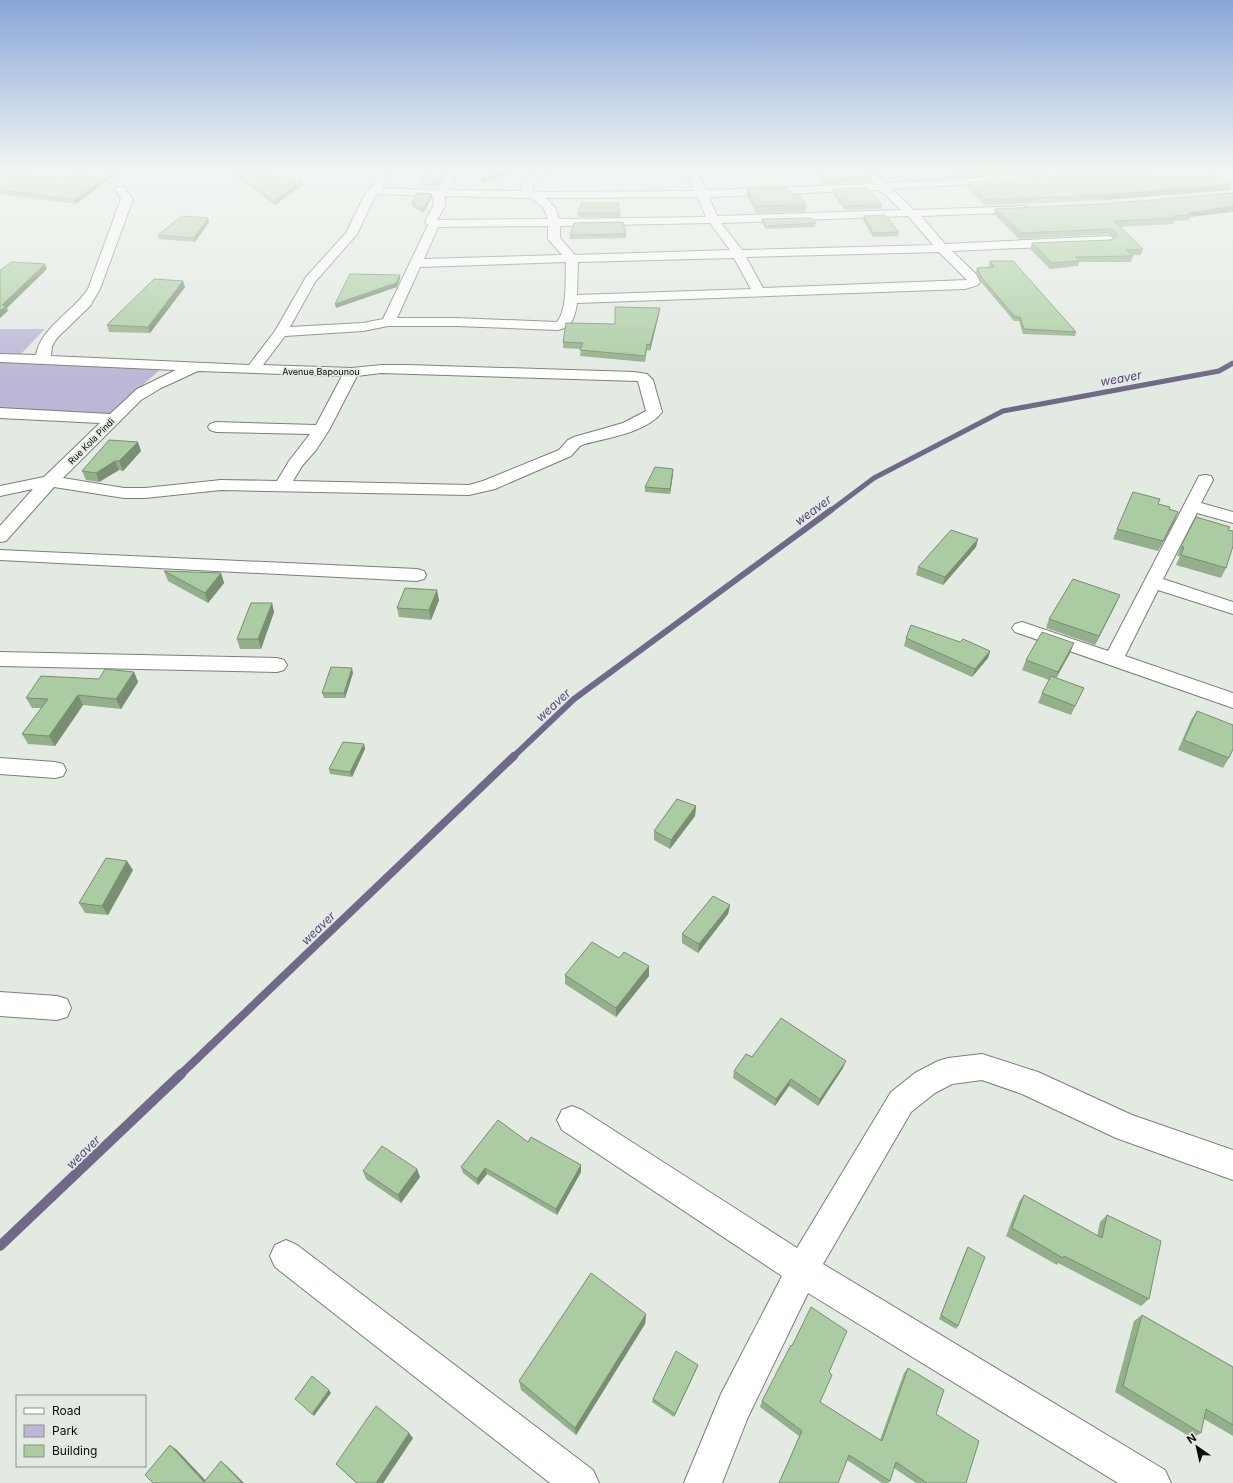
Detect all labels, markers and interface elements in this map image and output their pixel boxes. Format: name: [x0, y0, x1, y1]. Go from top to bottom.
street label: Avenue Bapounou: [282, 366, 360, 377]
water label: weaver: [1099, 367, 1143, 389]
street label: Rue Kola Pindi: [66, 416, 116, 466]
water label: weaver: [792, 491, 835, 528]
water label: weaver: [533, 685, 574, 725]
water label: weaver: [298, 908, 339, 948]
water label: weaver: [63, 1132, 104, 1172]
legend: [16, 1395, 146, 1467]
text: Road: [52, 1403, 81, 1418]
text: Park: [52, 1423, 78, 1438]
north arrow: [1177, 1427, 1217, 1467]
text: N: [1184, 1431, 1199, 1447]
text: Building: [52, 1443, 97, 1458]

